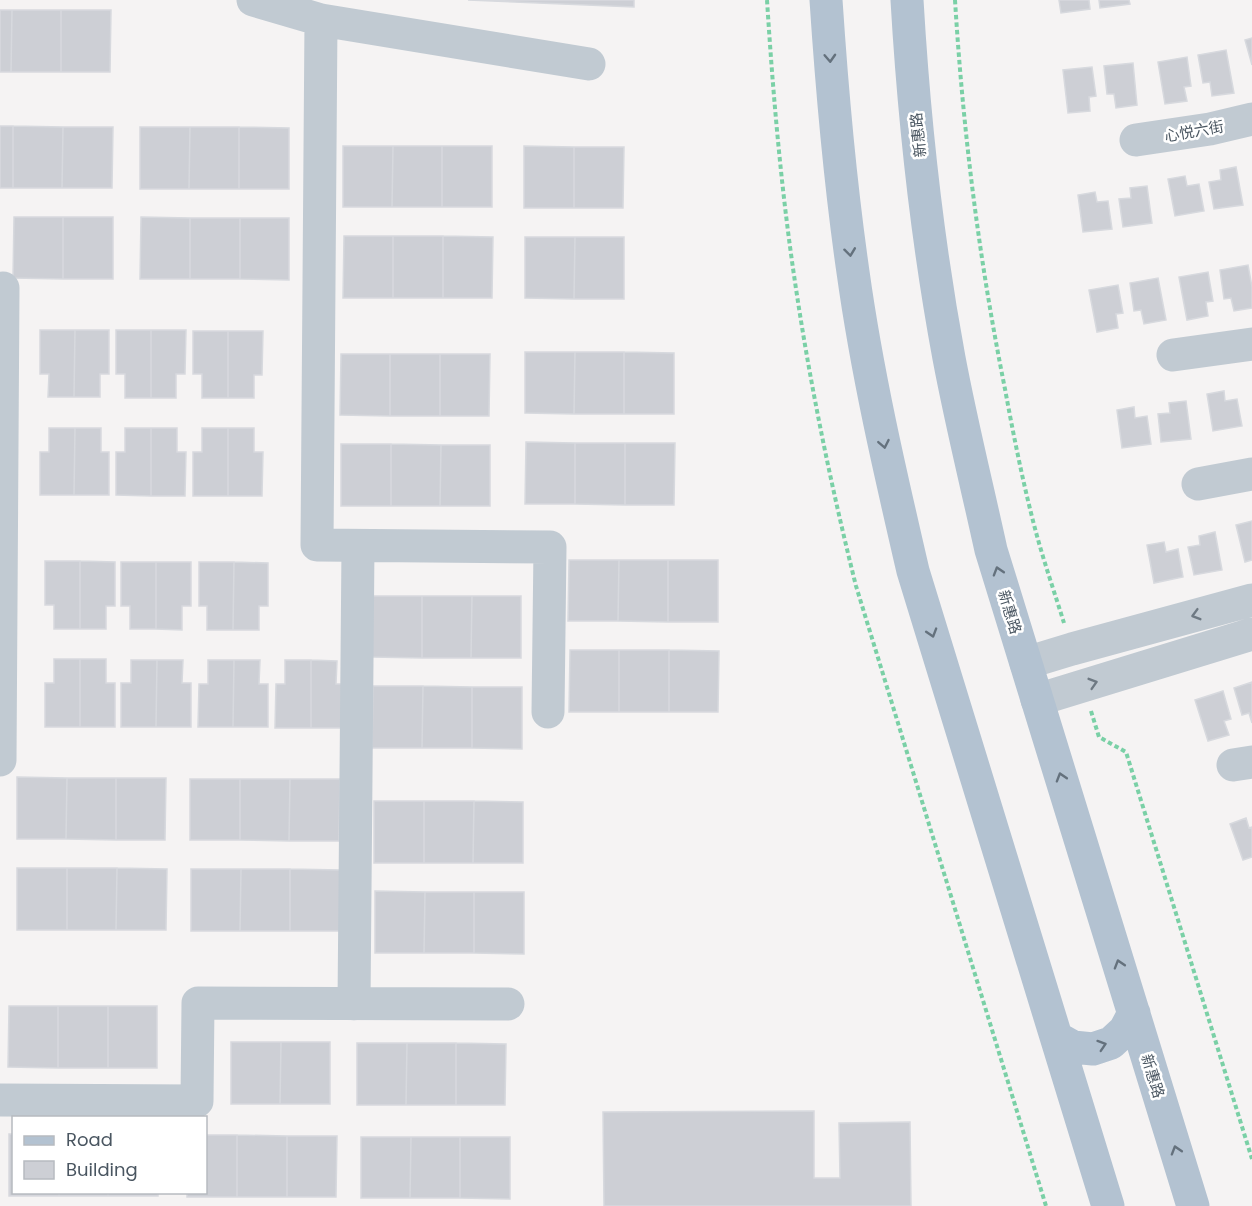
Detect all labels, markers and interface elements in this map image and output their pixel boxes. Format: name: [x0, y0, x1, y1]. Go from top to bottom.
one-way arrow: [823, 54, 836, 63]
street label: 新惠路: [905, 112, 931, 158]
street label: 心悦六街: [1163, 115, 1225, 147]
one-way arrow: [844, 248, 856, 257]
one-way arrow: [877, 439, 890, 449]
one-way arrow: [992, 566, 1005, 577]
street label: 新惠路: [993, 587, 1027, 637]
one-way arrow: [1191, 608, 1201, 621]
one-way arrow: [925, 627, 937, 638]
one-way arrow: [1087, 678, 1098, 690]
one-way arrow: [1056, 772, 1068, 783]
one-way arrow: [1114, 959, 1126, 970]
one-way arrow: [1096, 1040, 1107, 1052]
street label: 新惠路: [1136, 1051, 1170, 1101]
legend: [12, 1116, 207, 1194]
text: Road: [66, 1127, 113, 1152]
one-way arrow: [1171, 1145, 1183, 1156]
text: Building: [66, 1157, 138, 1182]

